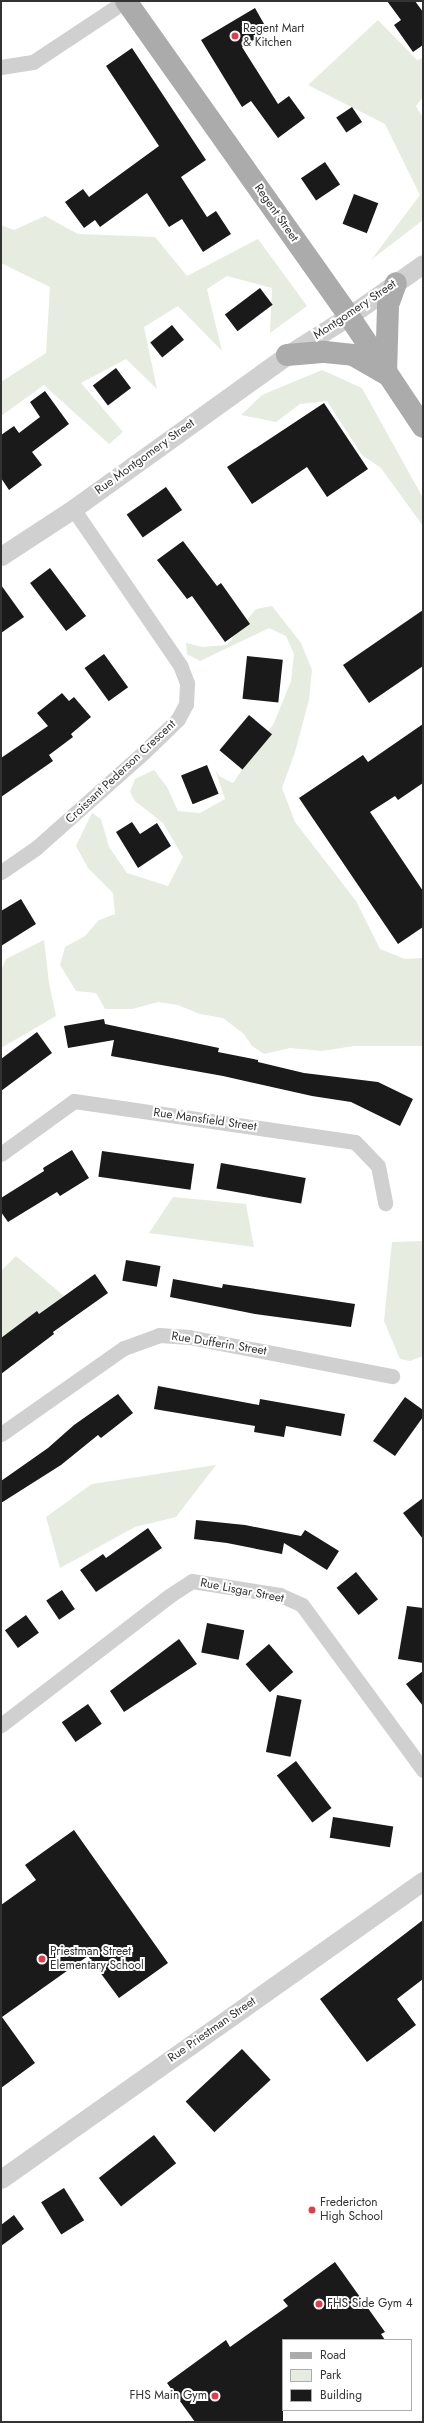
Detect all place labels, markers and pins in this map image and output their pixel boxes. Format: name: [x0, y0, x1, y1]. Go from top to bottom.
place label: Regent Mart & Kitchen: [243, 22, 304, 50]
marker: Regent Mart & Kitchen: [230, 31, 240, 41]
place label: Priestman Street Elementary School: [50, 1945, 144, 1973]
marker: Priestman Street Elementary School: [37, 1954, 47, 1964]
place label: Fredericton High School: [320, 2196, 383, 2224]
marker: Fredericton High School: [307, 2205, 317, 2215]
place label: FHS Side Gym 4: [327, 2297, 413, 2311]
marker: FHS Side Gym 4: [314, 2299, 324, 2309]
place label: FHS Main Gym: [130, 2389, 207, 2403]
marker: FHS Main Gym: [210, 2391, 220, 2401]

